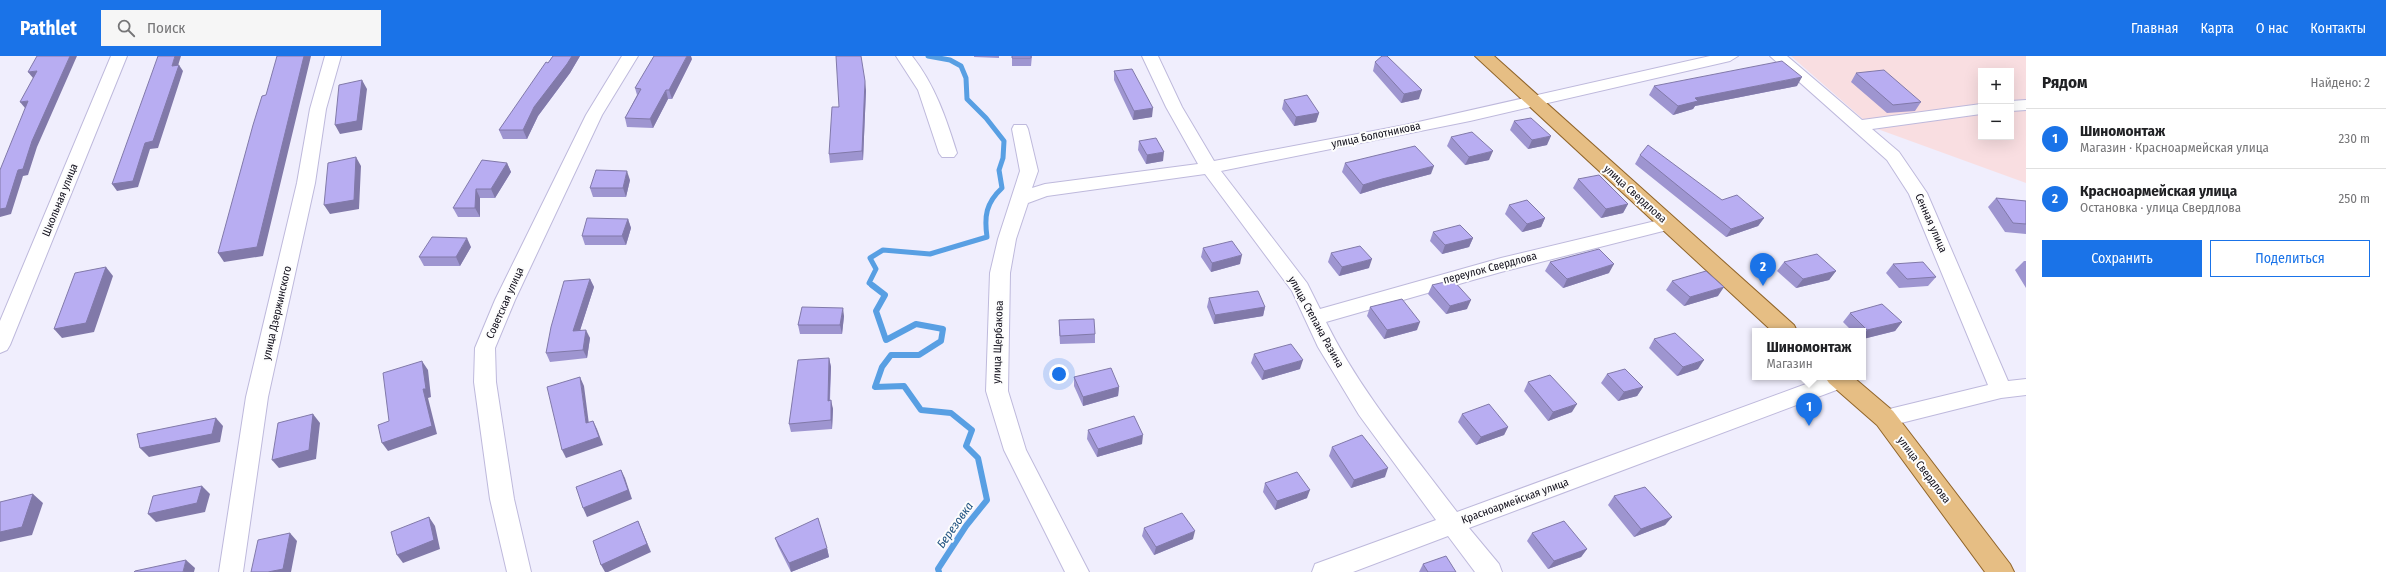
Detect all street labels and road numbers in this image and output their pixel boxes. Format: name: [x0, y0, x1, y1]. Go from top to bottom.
street label: улица Болотникова: [1330, 119, 1422, 151]
street label: Школьная улица: [39, 162, 81, 238]
street label: улица Свердлова: [1601, 162, 1669, 226]
street label: Сенная улица: [1912, 191, 1950, 255]
street label: переулок Свердлова: [1442, 249, 1538, 287]
street label: улица Дзержинского: [260, 264, 294, 361]
street label: Советская улица: [483, 265, 527, 341]
street label: улица Степана Разина: [1285, 274, 1347, 370]
street label: улица Щербакова: [990, 300, 1006, 384]
street label: улица Свердлова: [1895, 434, 1953, 506]
street label: Красноармейская улица: [1460, 476, 1570, 526]

